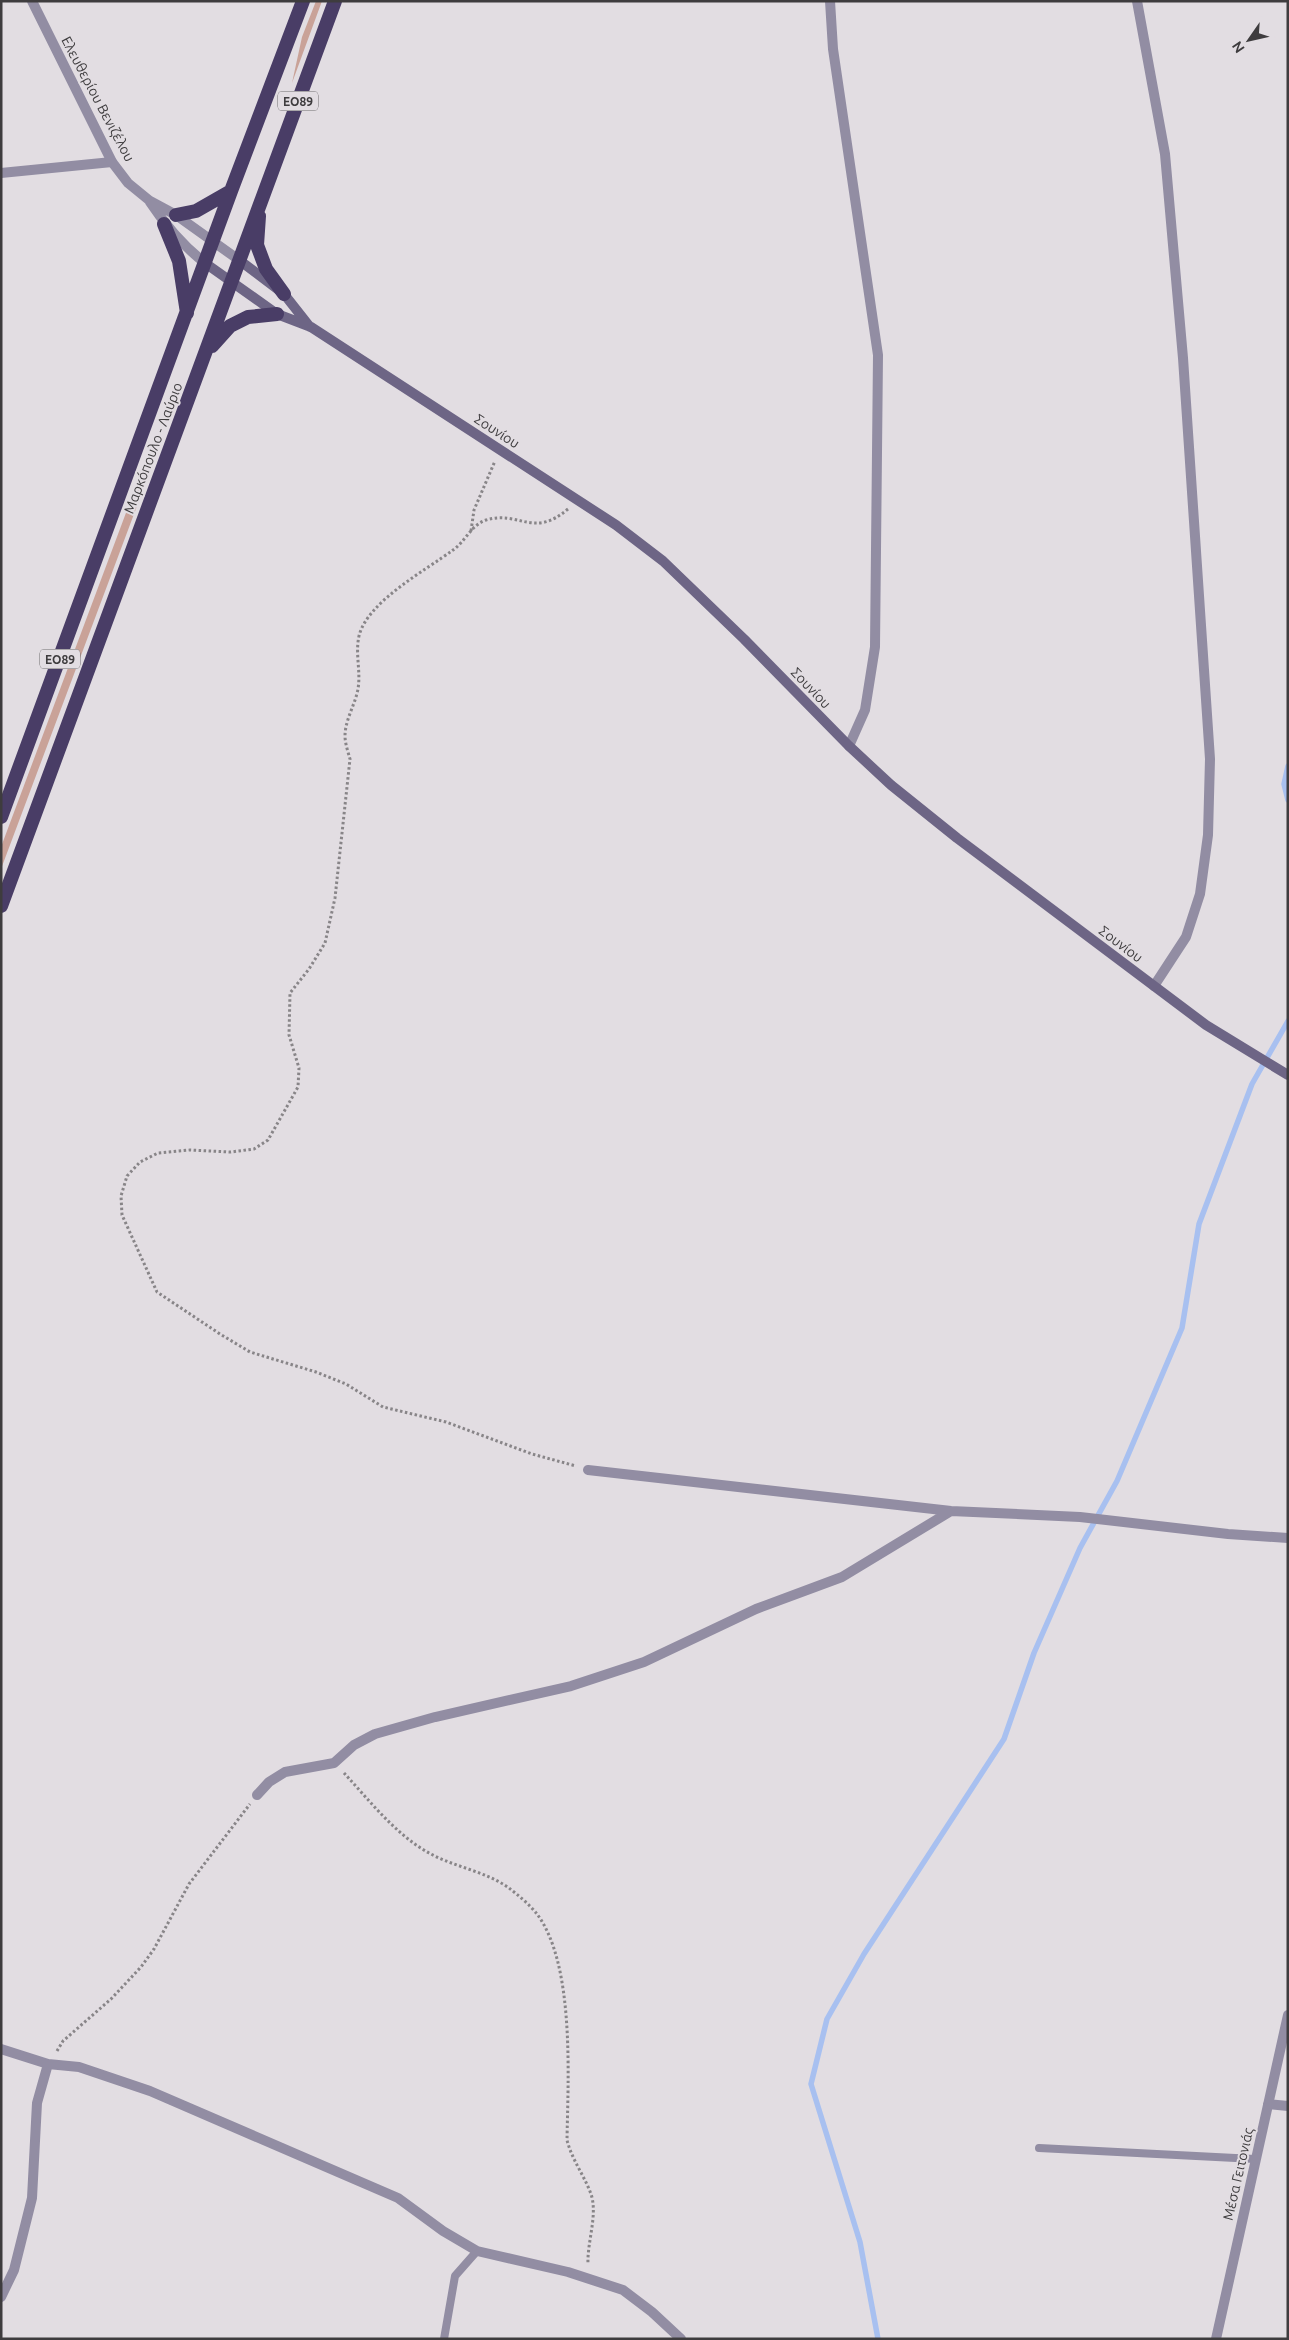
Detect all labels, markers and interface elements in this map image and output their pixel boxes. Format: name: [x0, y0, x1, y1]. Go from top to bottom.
north arrow: [1224, 15, 1274, 65]
street label: Ελευθερίου Βενιζέλου: [58, 34, 138, 164]
text: N: [1229, 38, 1248, 56]
road number: ΕΟ89: [278, 92, 318, 110]
street label: Μαρκόπουλο - Λαύριο: [121, 380, 185, 516]
street label: Σουνίου: [471, 411, 523, 451]
road number: ΕΟ89: [40, 650, 80, 669]
street label: Σουνίου: [788, 664, 834, 712]
street label: Σουνίου: [1096, 922, 1146, 966]
street label: Μέσα Γειτονιάς: [1220, 2125, 1257, 2222]

